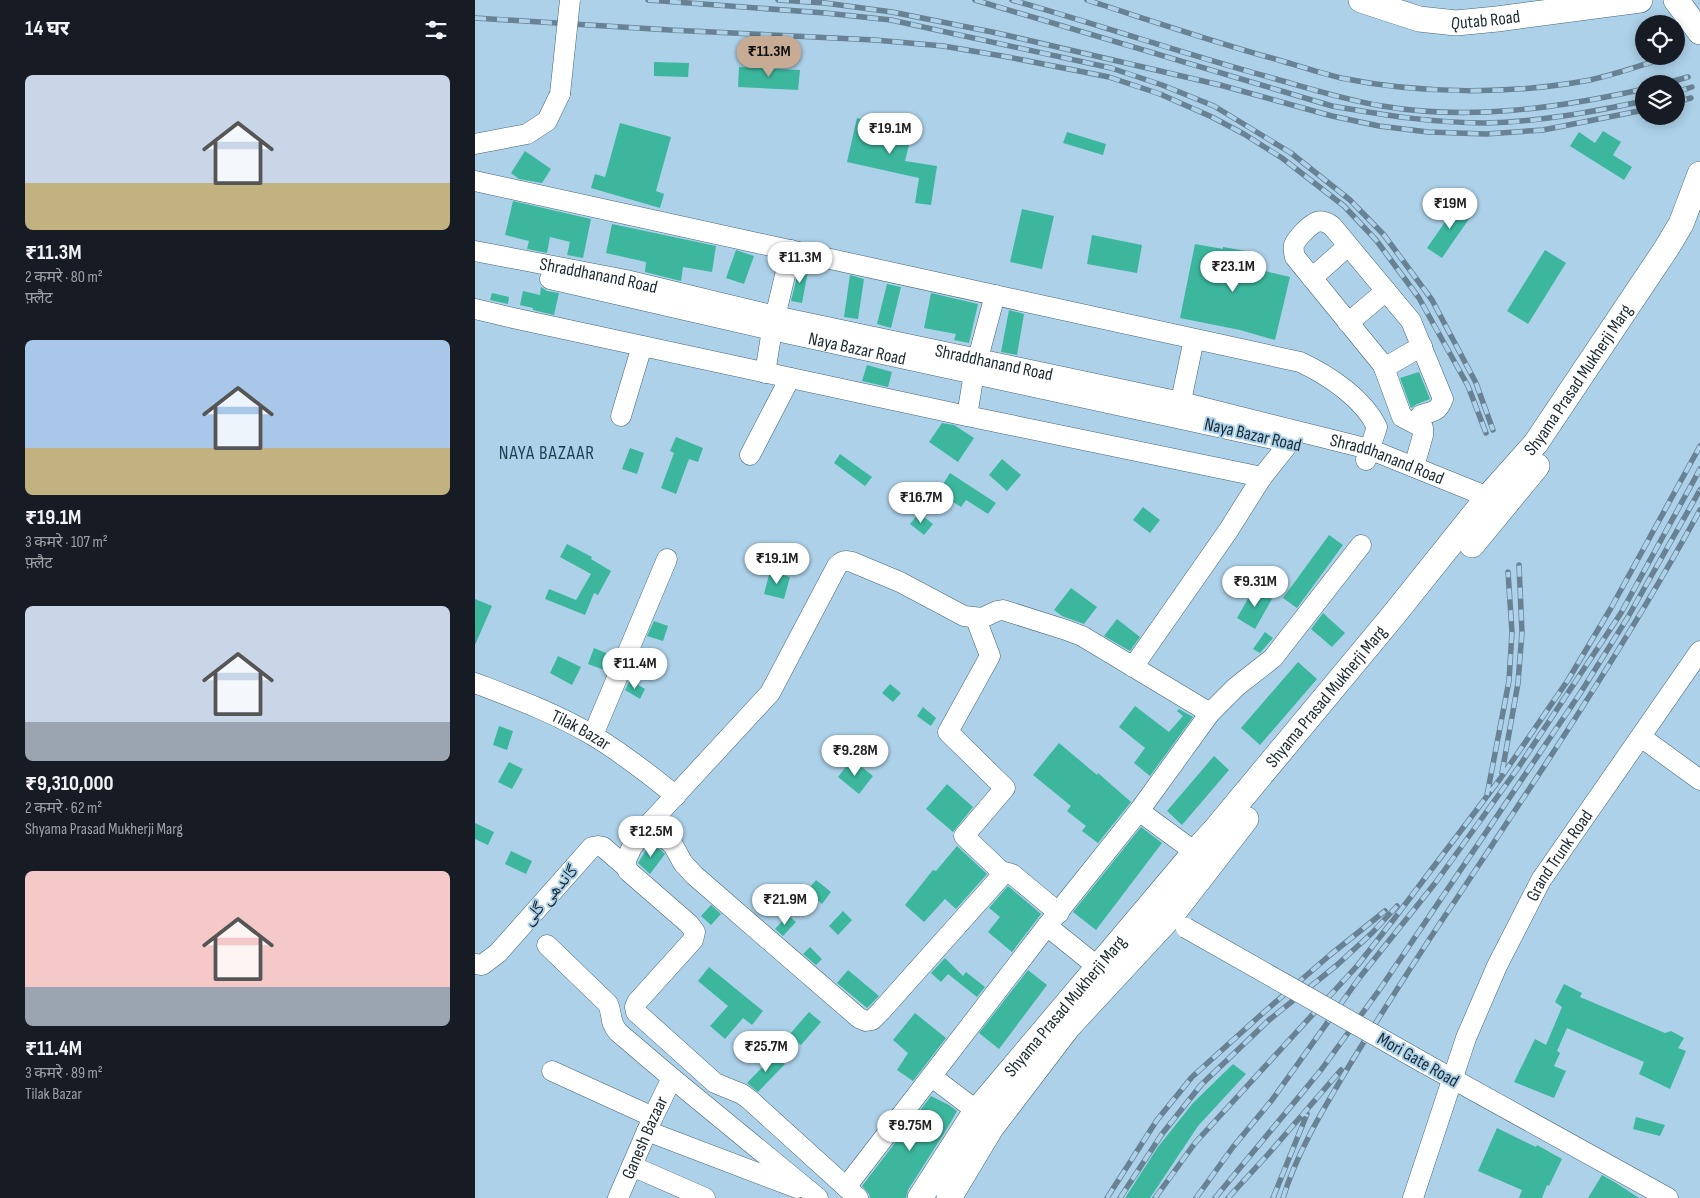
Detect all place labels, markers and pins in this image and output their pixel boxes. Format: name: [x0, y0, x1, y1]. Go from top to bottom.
pin: ₹11.3M: [728, 36, 810, 78]
pin: ₹19.1M: [849, 112, 931, 155]
pin: ₹19M: [1420, 188, 1480, 230]
pin: ₹11.3M: [759, 242, 841, 284]
pin: ₹23.1M: [1192, 250, 1274, 293]
pin: ₹16.7M: [880, 482, 962, 524]
pin: ₹19.1M: [736, 542, 818, 585]
pin: ₹9.31M: [1214, 566, 1296, 608]
pin: ₹11.4M: [594, 648, 676, 690]
pin: ₹9.28M: [814, 734, 896, 777]
pin: ₹12.5M: [610, 816, 692, 858]
pin: ₹21.9M: [744, 884, 826, 926]
pin: ₹25.7M: [725, 1030, 807, 1073]
pin: ₹9.75M: [869, 1110, 951, 1152]

